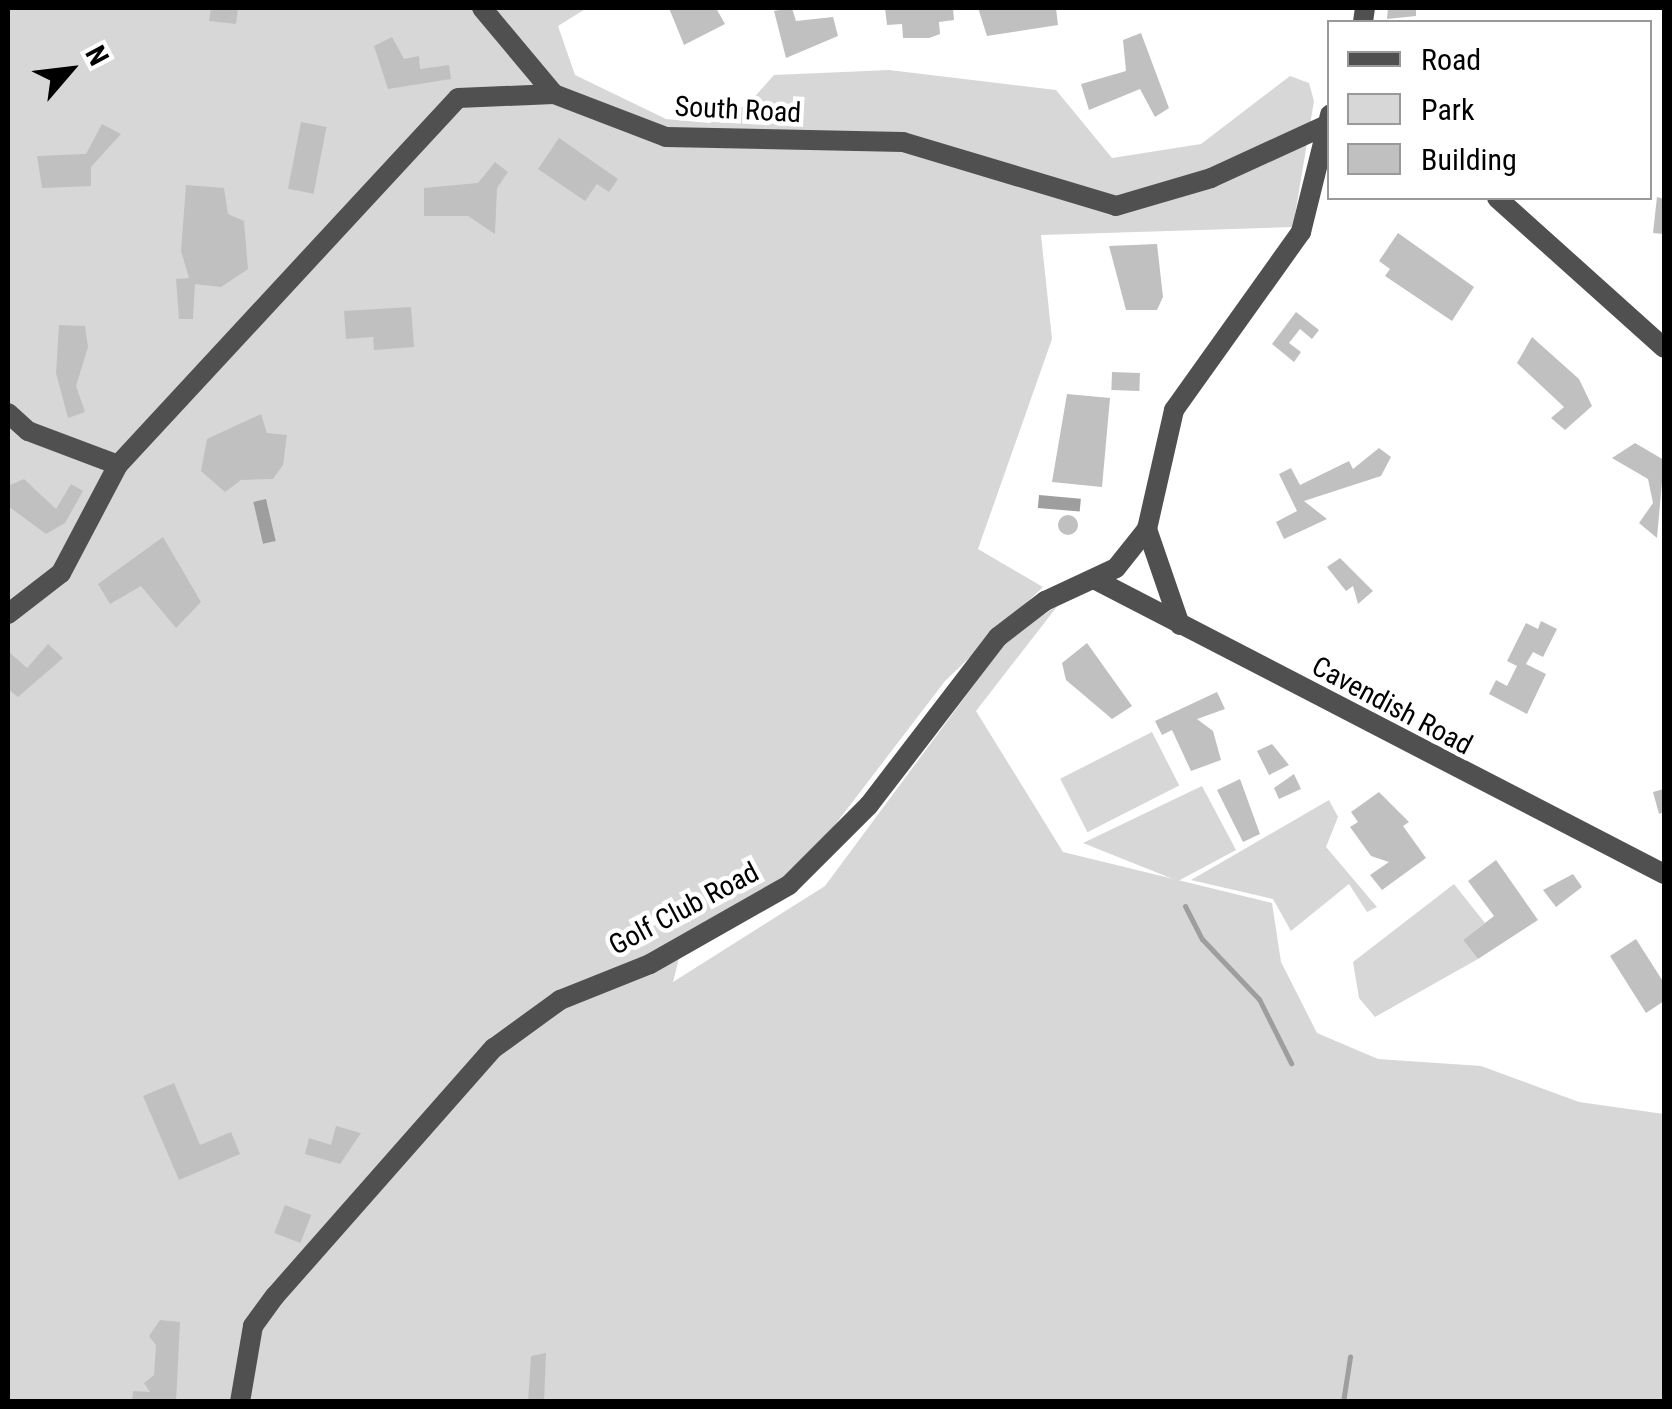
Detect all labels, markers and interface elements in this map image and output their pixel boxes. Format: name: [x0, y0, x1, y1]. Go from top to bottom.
north arrow: [20, 20, 120, 120]
legend: [1327, 20, 1652, 200]
text: N: [78, 40, 116, 71]
text: Road: [1421, 42, 1481, 77]
street label: South Road: [674, 90, 802, 130]
text: Park: [1421, 92, 1475, 127]
text: Building: [1421, 142, 1517, 177]
street label: Cavendish Road: [1306, 650, 1478, 762]
street label: Golf Club Road: [603, 856, 765, 962]

